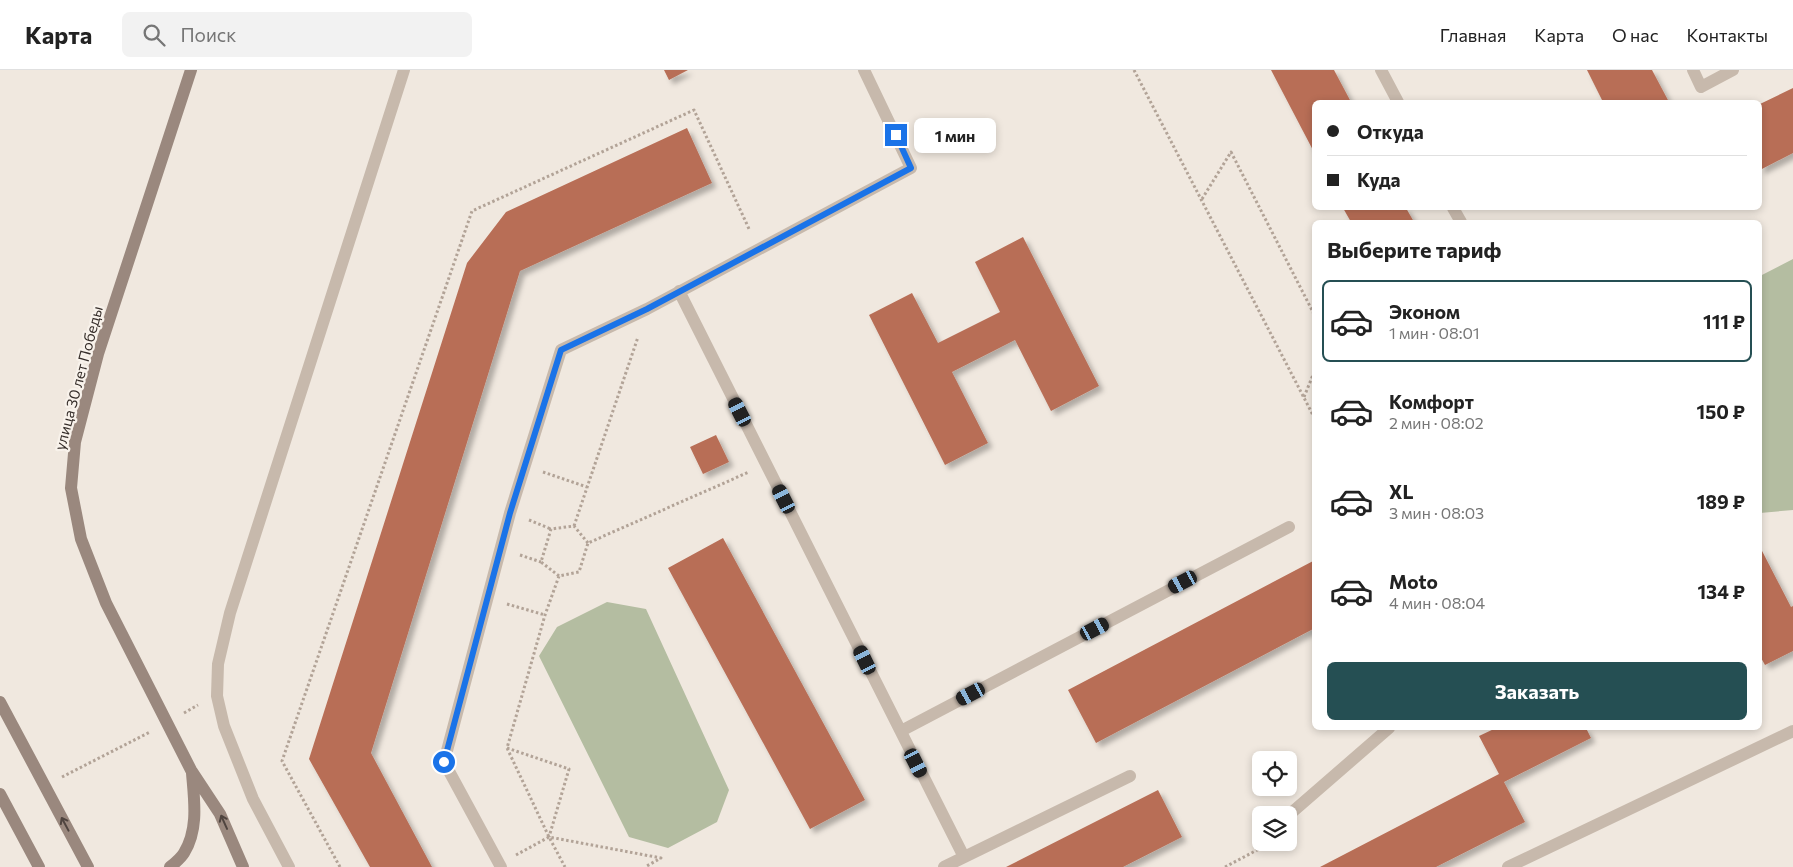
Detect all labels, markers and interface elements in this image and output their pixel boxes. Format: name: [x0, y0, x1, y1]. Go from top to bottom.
search box: [122, 12, 472, 57]
text: Карта: [25, 20, 92, 49]
icon: search: [140, 21, 168, 49]
text: Поиск: [180, 23, 236, 46]
text: Главная: [1440, 24, 1506, 46]
text: Карта: [1534, 24, 1584, 46]
text: О нас: [1612, 24, 1659, 46]
text: Контакты: [1687, 24, 1768, 46]
callout: 1 мин: [914, 118, 996, 152]
text: Откуда: [1357, 120, 1424, 143]
route end: [885, 124, 907, 146]
text: 1 мин: [935, 126, 975, 145]
text: Куда: [1357, 168, 1401, 191]
text: Выберите тариф: [1327, 236, 1501, 263]
icon: car: [1329, 299, 1374, 344]
text: Эконом: [1389, 300, 1460, 323]
street label: улица 30 лет Победы: [50, 304, 106, 452]
text: 111 ₽: [1703, 310, 1745, 333]
text: 1 мин · 08:01: [1389, 323, 1480, 342]
icon: car: [1329, 389, 1374, 434]
text: Комфорт: [1389, 390, 1474, 413]
car: [726, 395, 753, 429]
text: 150 ₽: [1697, 400, 1745, 423]
text: 2 мин · 08:02: [1389, 413, 1484, 432]
icon: car: [1329, 479, 1374, 524]
text: XL: [1389, 480, 1414, 503]
car: [770, 482, 797, 516]
text: 189 ₽: [1697, 490, 1745, 513]
text: 3 мин · 08:03: [1389, 503, 1484, 522]
car: [1166, 568, 1199, 596]
icon: car: [1329, 569, 1374, 614]
text: Moto: [1389, 570, 1438, 593]
text: 134 ₽: [1698, 580, 1745, 603]
text: 4 мин · 08:04: [1389, 593, 1485, 612]
car: [1078, 615, 1111, 643]
car: [851, 643, 878, 677]
button: Заказать: [1327, 662, 1747, 720]
car: [954, 680, 987, 708]
car: [902, 746, 929, 780]
route start: [433, 751, 455, 773]
map controls: [1252, 751, 1297, 851]
button: locate: [1252, 751, 1297, 796]
button: layers: [1252, 806, 1297, 851]
one-way arrow: [218, 815, 228, 830]
one-way arrow: [60, 817, 69, 832]

